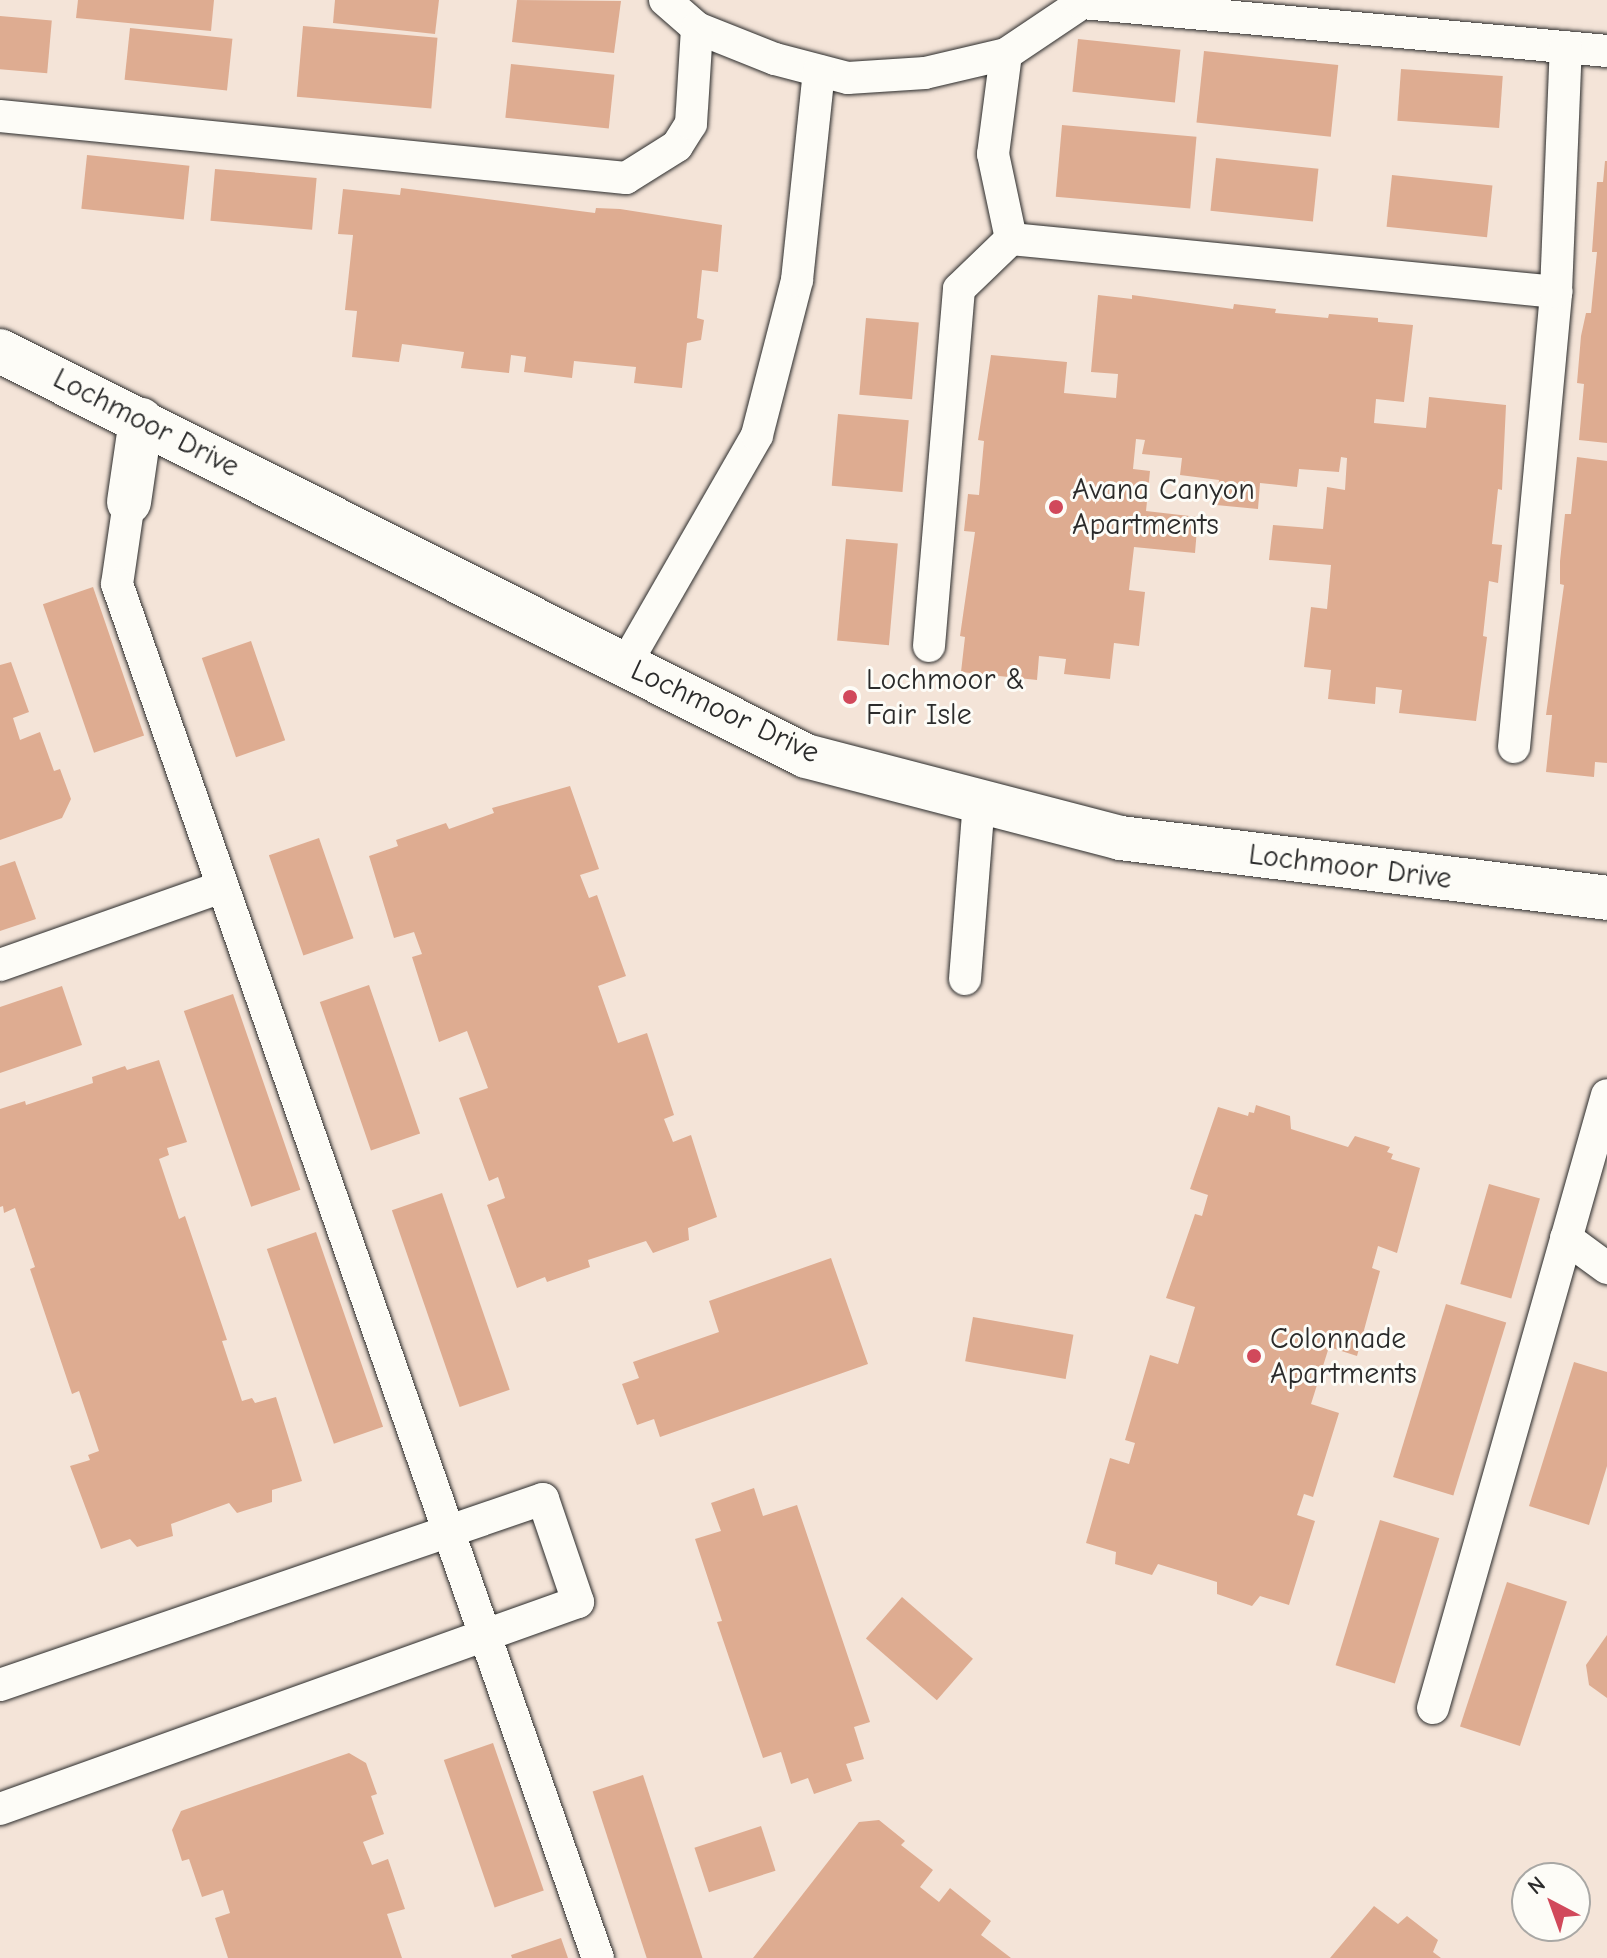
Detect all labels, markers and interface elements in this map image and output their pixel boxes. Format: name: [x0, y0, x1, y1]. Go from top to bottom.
street label: Lochmoor Drive: [47, 361, 245, 485]
place label: Avana Canyon Apartments: [1072, 472, 1255, 542]
marker: Avana Canyon Apartments: [1047, 498, 1065, 516]
street label: Lochmoor Drive: [625, 653, 825, 771]
place label: Lochmoor & Fair Isle: [866, 662, 1025, 732]
marker: Lochmoor & Fair Isle: [841, 688, 859, 706]
street label: Lochmoor Drive: [1247, 837, 1453, 897]
place label: Colonnade Apartments: [1270, 1321, 1417, 1392]
marker: Colonnade Apartments: [1245, 1347, 1263, 1365]
north arrow: [1511, 1862, 1591, 1942]
text: N: [1523, 1871, 1551, 1900]

